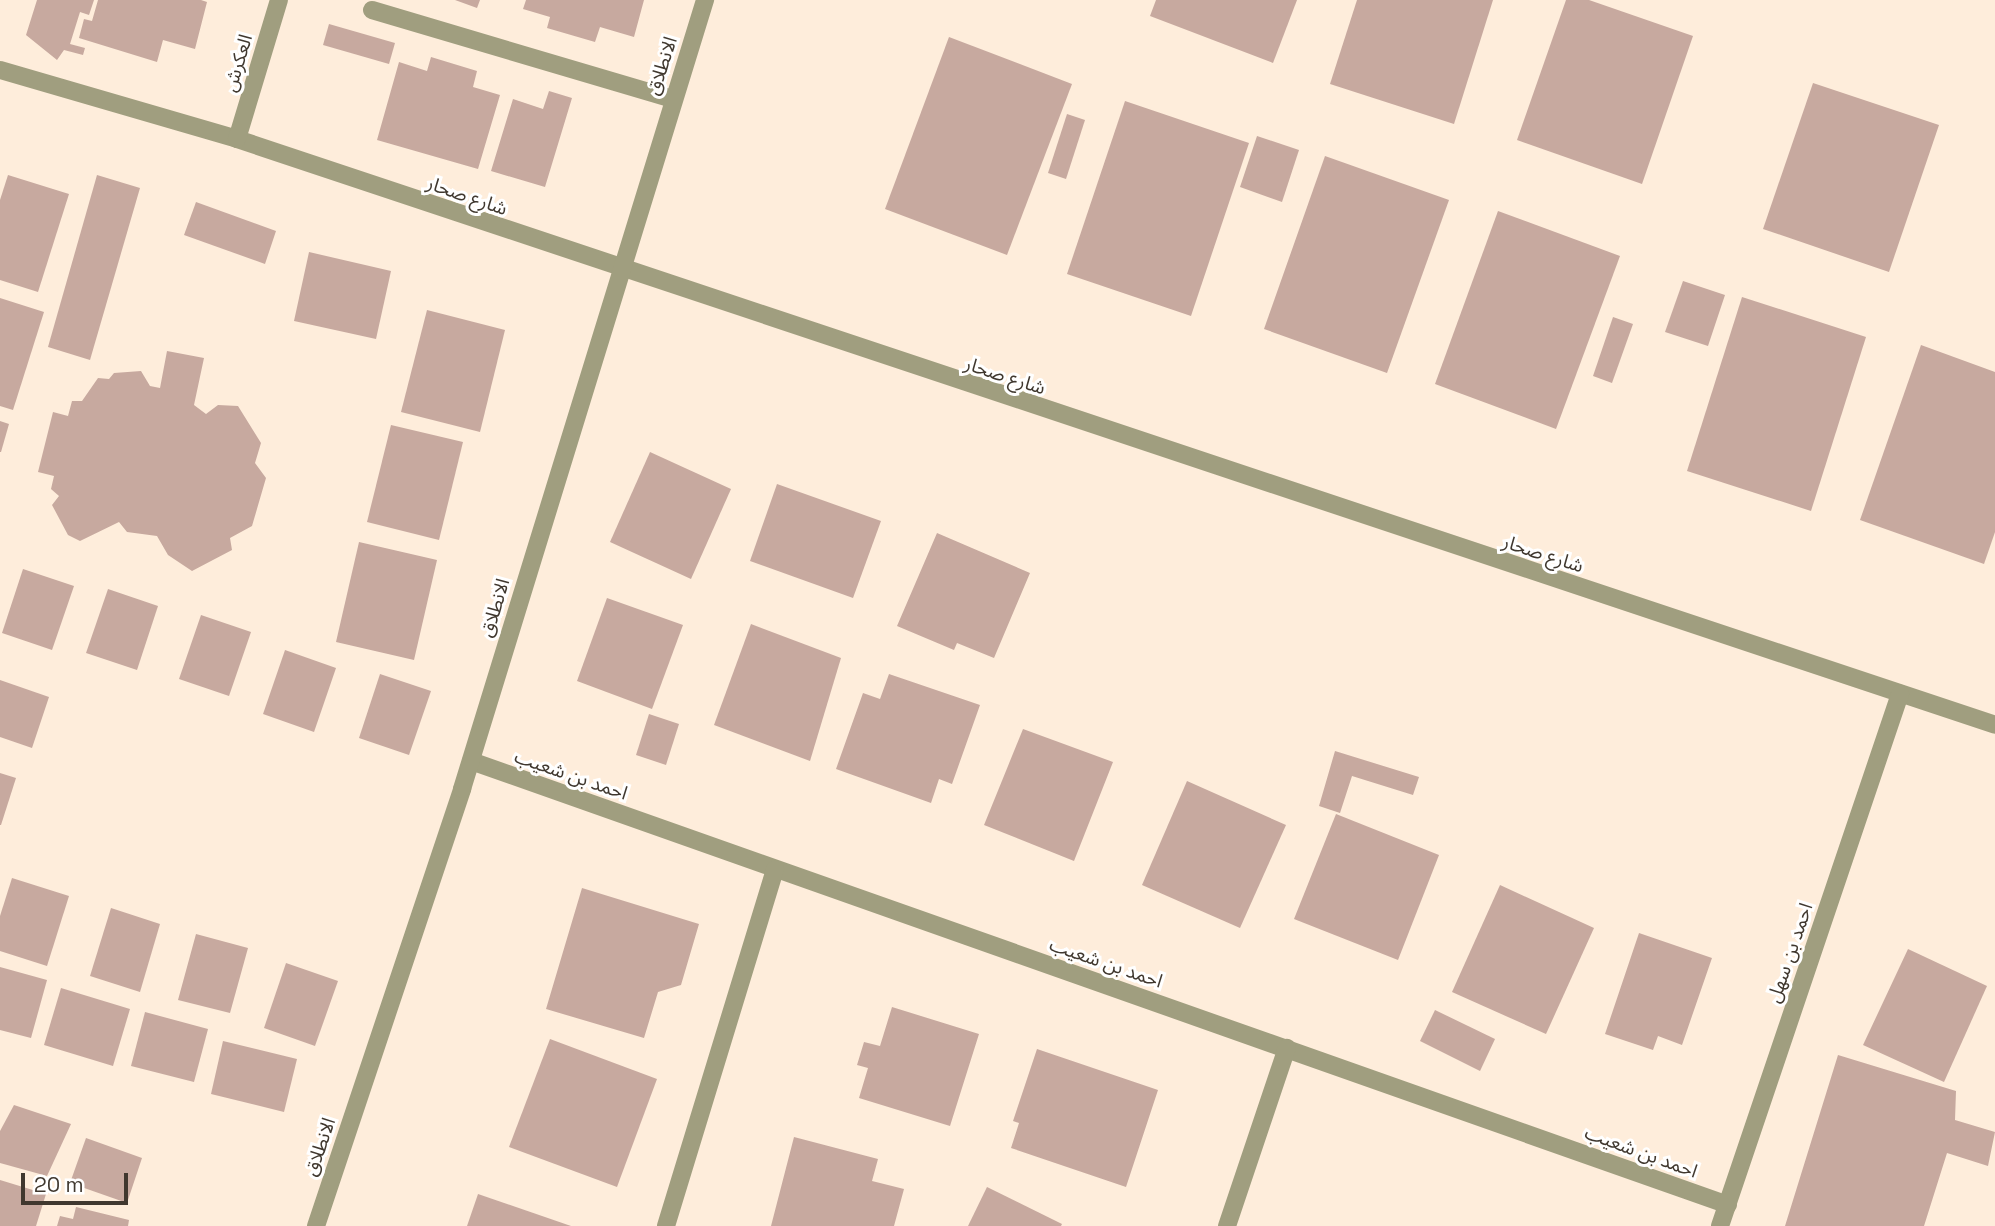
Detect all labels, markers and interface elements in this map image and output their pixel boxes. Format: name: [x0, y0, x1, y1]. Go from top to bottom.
street label: العكرش: [218, 31, 258, 95]
street label: الانطلاق: [642, 34, 682, 98]
street label: شارع صحار: [424, 172, 510, 220]
street label: شارع صحار: [962, 352, 1048, 400]
street label: شارع صحار: [1500, 530, 1586, 578]
street label: الانطلاق: [475, 576, 515, 640]
street label: احمد بن شعيب: [511, 745, 631, 805]
street label: احمد بن سهل: [1762, 900, 1818, 1006]
street label: احمد بن شعيب: [1046, 933, 1166, 993]
street label: الانطلاق: [299, 1115, 341, 1179]
street label: احمد بن شعيب: [1582, 1121, 1700, 1183]
scale bar: [24, 1160, 131, 1204]
text: 20 m: [34, 1171, 84, 1198]

